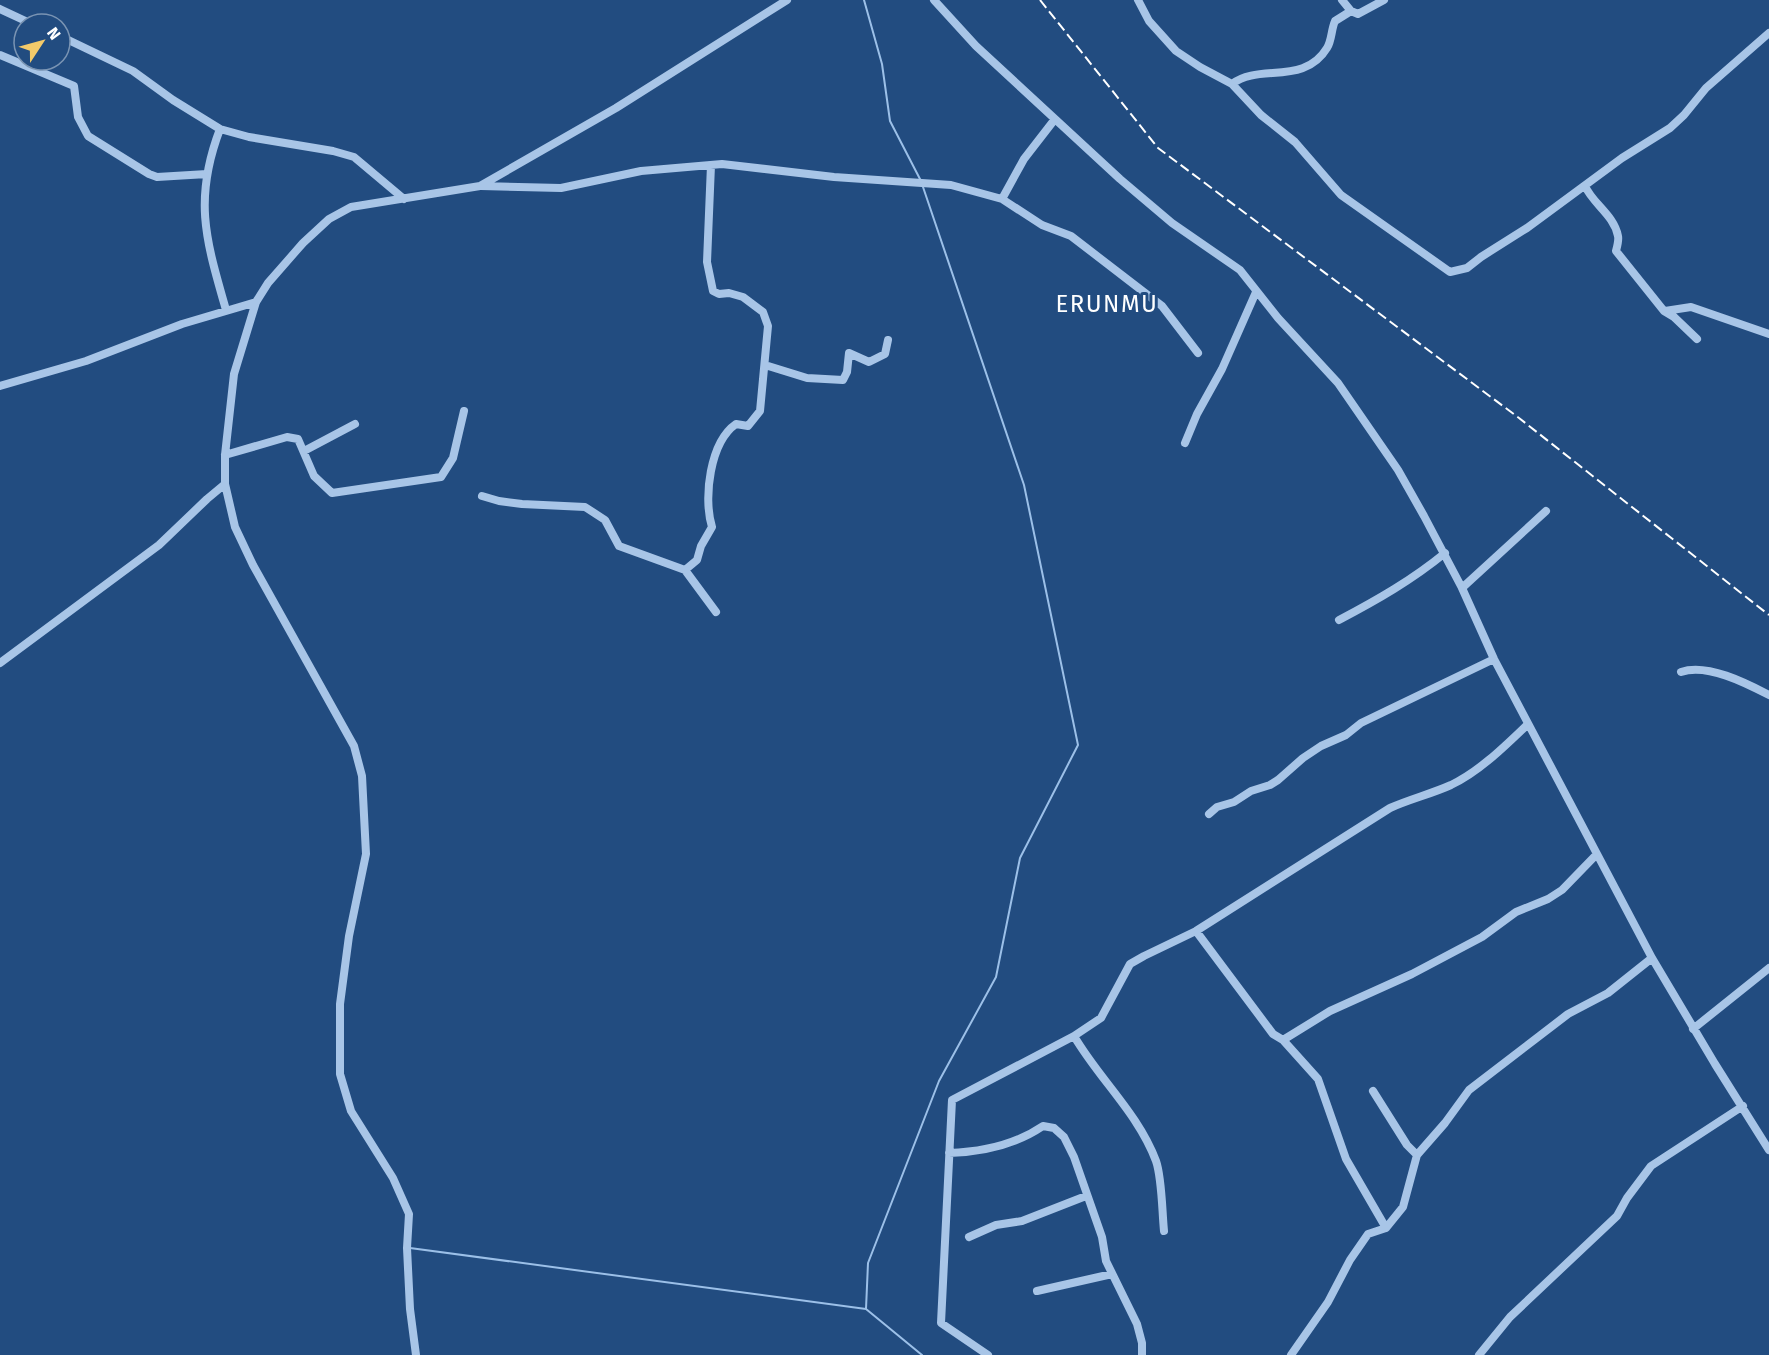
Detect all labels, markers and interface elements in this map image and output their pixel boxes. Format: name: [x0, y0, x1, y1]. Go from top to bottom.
north arrow: [12, 12, 72, 72]
text: N: [43, 24, 65, 43]
district label: ERUNMU: [1055, 290, 1159, 318]

